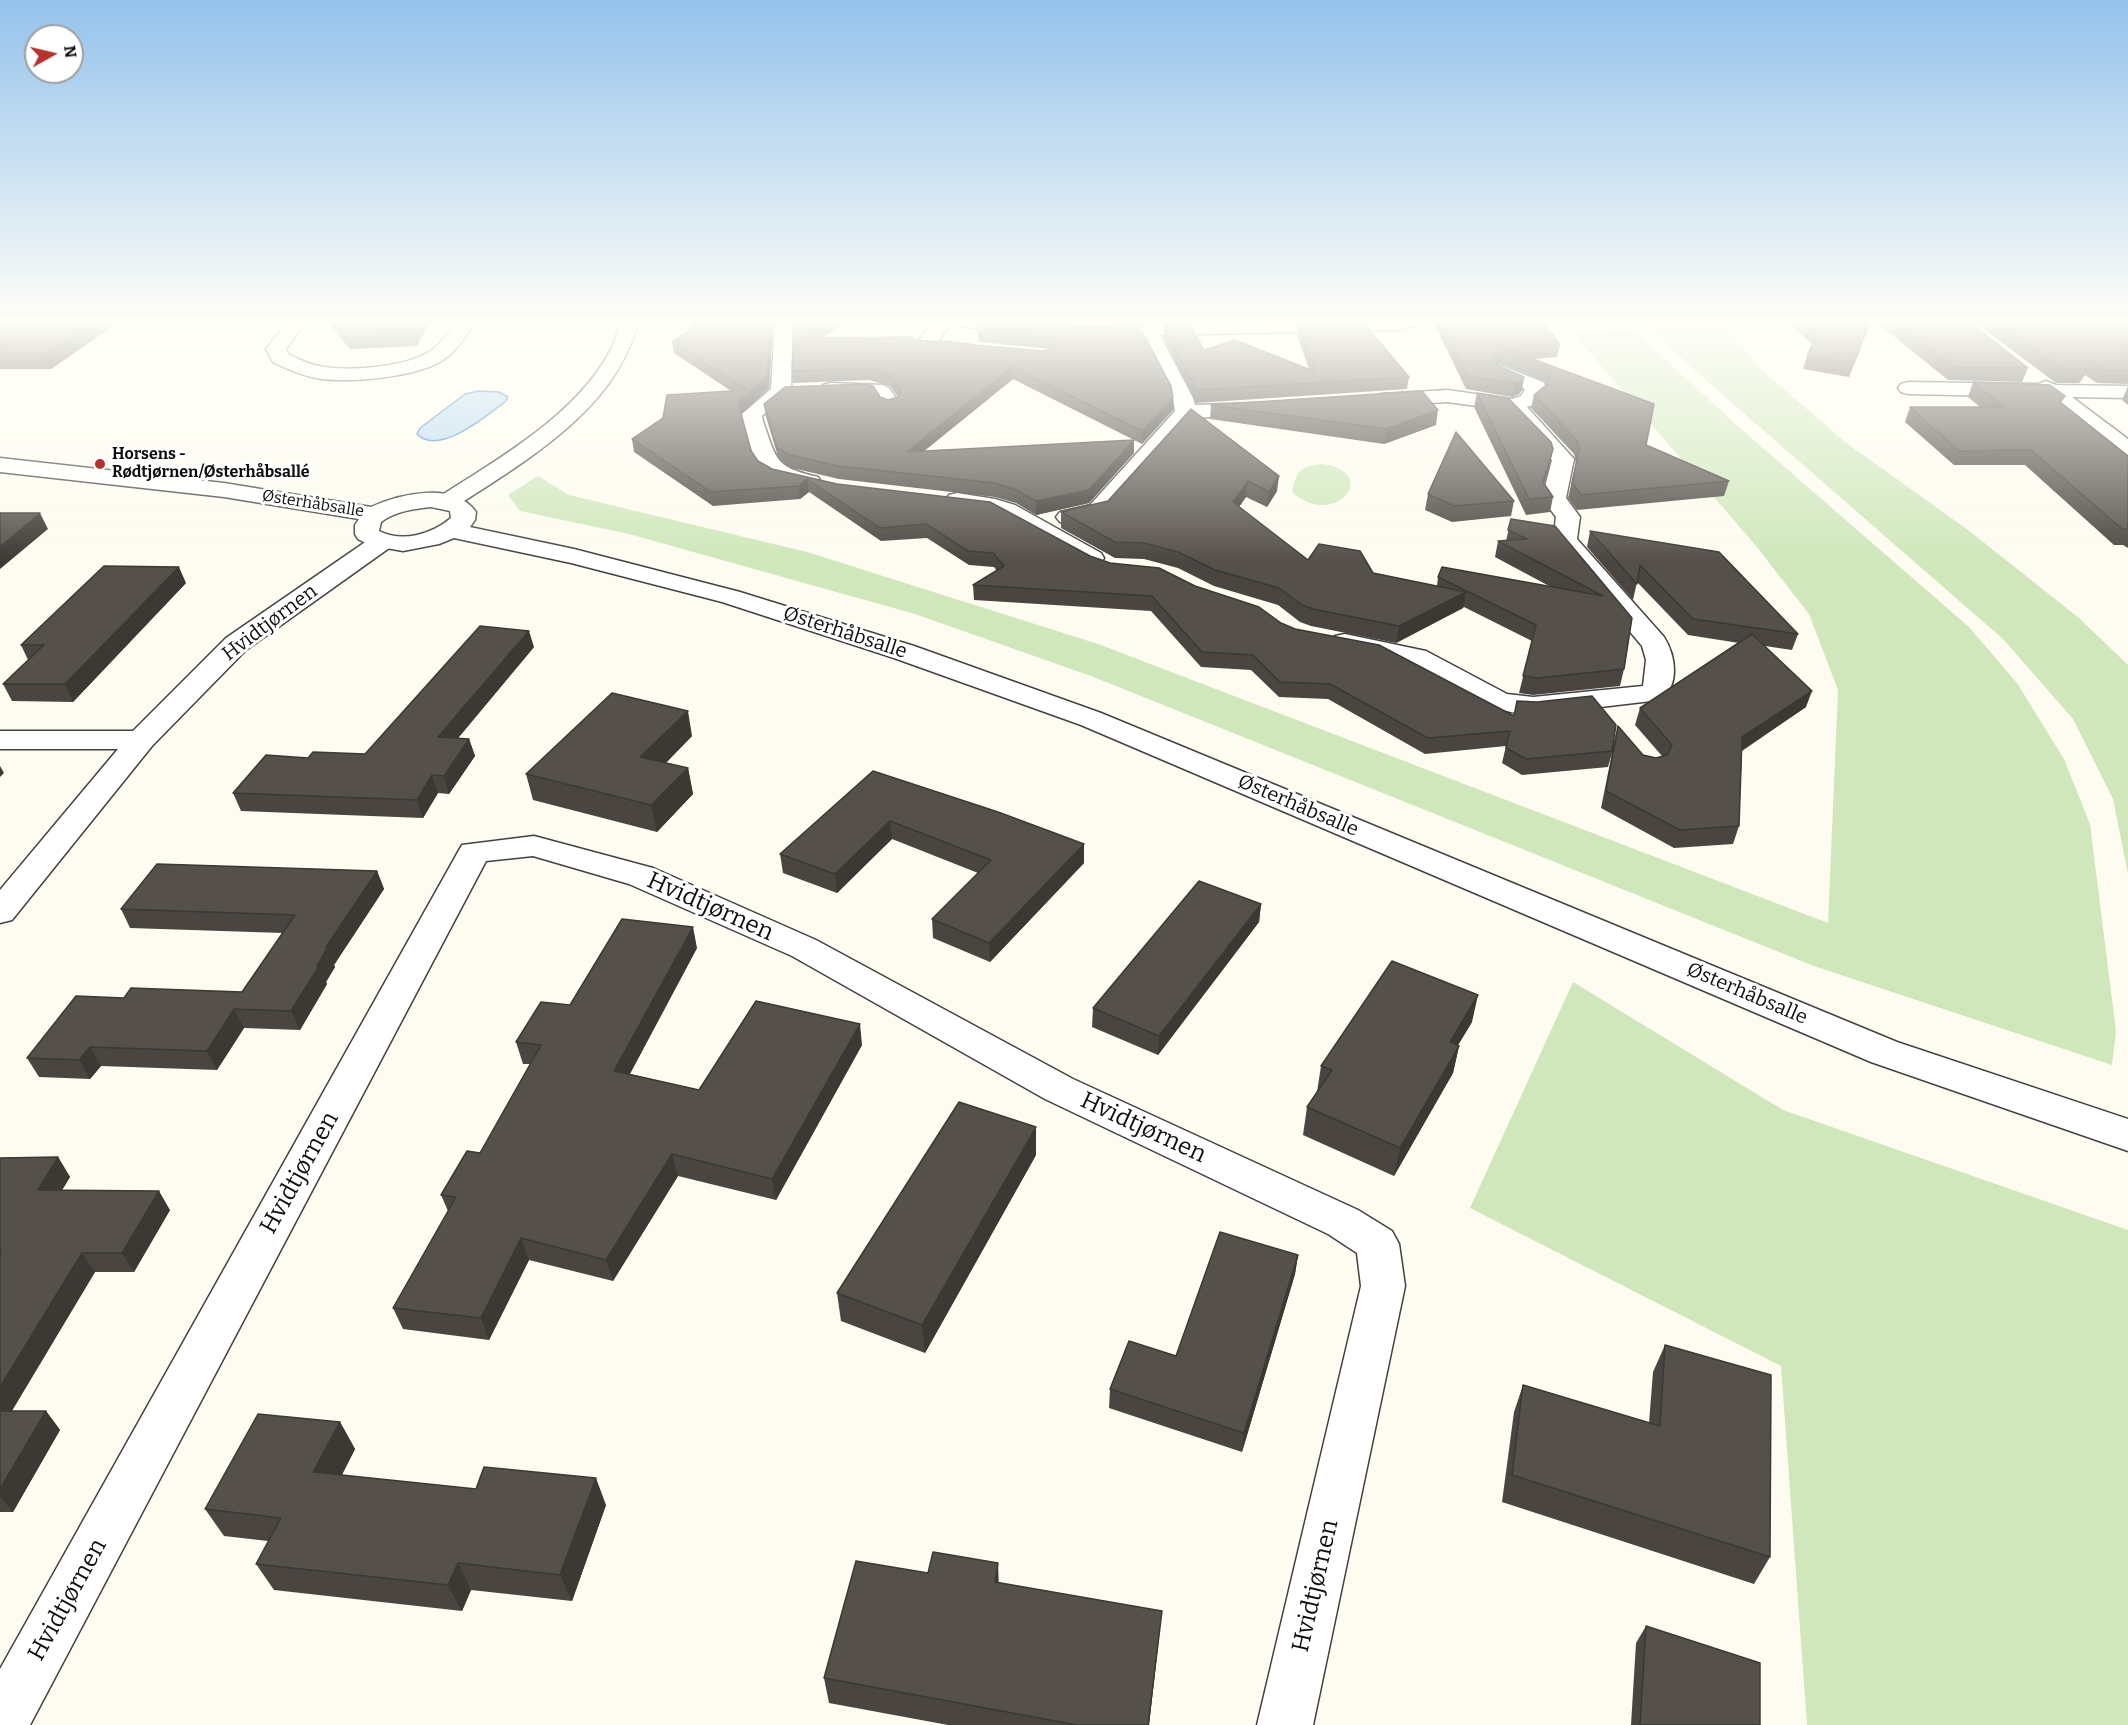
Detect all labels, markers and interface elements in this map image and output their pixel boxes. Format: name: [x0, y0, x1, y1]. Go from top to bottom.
north arrow: [24, 24, 84, 84]
text: N: [60, 44, 81, 59]
place label: Horsens - Rødtjørnen/Østerhåbsallé: [112, 445, 310, 483]
marker: Horsens - Rødtjørnen/Østerhåbsallé: [93, 457, 107, 471]
street label: Østerhåbsalle: [261, 486, 365, 522]
street label: Hvidtjørnen: [218, 580, 322, 666]
street label: Østerhåbsalle: [780, 602, 910, 664]
street label: Østerhåbsalle: [1234, 770, 1362, 842]
street label: Hvidtjørnen: [642, 866, 778, 948]
street label: Østerhåbsalle: [1683, 958, 1811, 1030]
street label: Hvidtjørnen: [1076, 1086, 1210, 1170]
street label: Hvidtjørnen: [255, 1107, 345, 1239]
street label: Hvidtjørnen: [1287, 1517, 1345, 1655]
street label: Hvidtjørnen: [23, 1534, 113, 1666]

